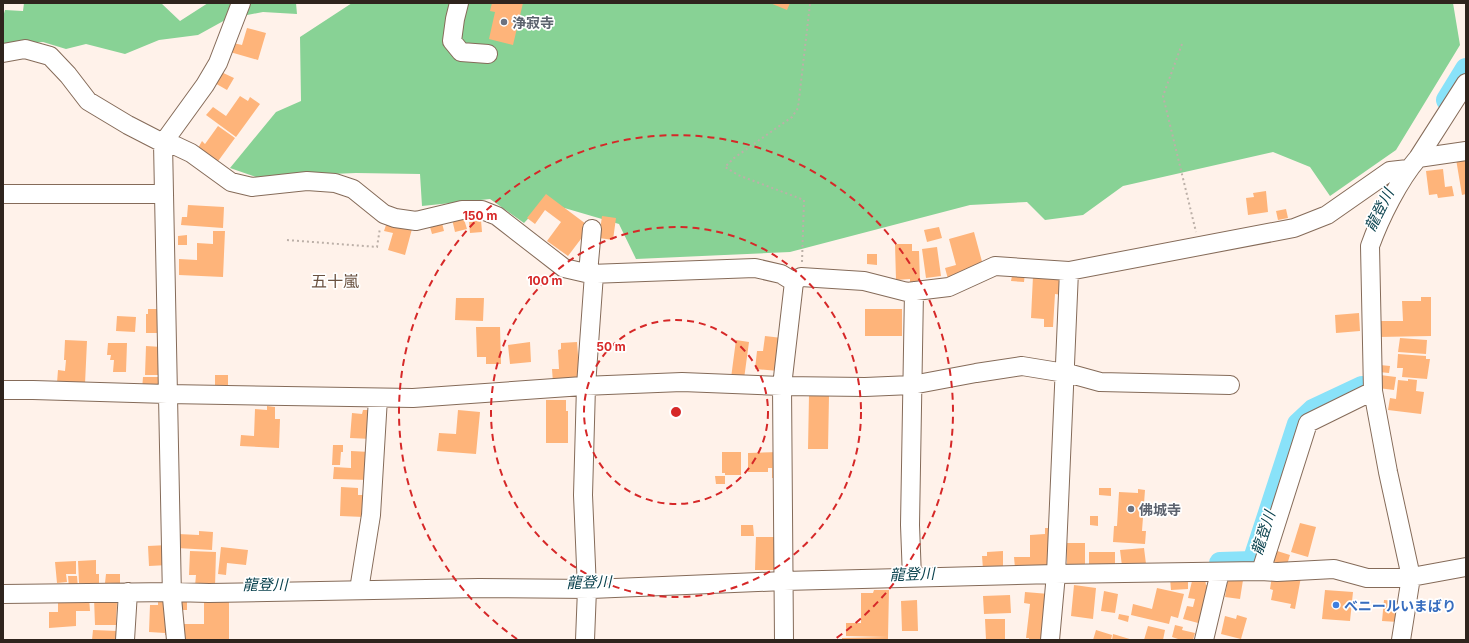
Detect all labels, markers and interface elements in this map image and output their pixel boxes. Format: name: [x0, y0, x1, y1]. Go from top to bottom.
place label: 浄寂寺: [512, 14, 554, 31]
marker: 浄寂寺: [499, 17, 509, 27]
water label: 龍登川: [1360, 184, 1399, 234]
text: 150 m: [463, 208, 497, 223]
district label: 五十嵐: [311, 271, 359, 291]
text: 100 m: [527, 273, 563, 288]
text: 50 m: [596, 339, 626, 354]
centre of rings: [669, 405, 683, 419]
place label: 佛城寺: [1139, 501, 1181, 518]
marker: 佛城寺: [1126, 504, 1136, 514]
water label: 龍登川: [1247, 507, 1280, 557]
water label: 龍登川: [889, 564, 937, 584]
water label: 龍登川: [566, 572, 614, 592]
water label: 龍登川: [242, 575, 289, 594]
place label: べニールいまばり: [1344, 597, 1456, 614]
marker: べニールいまばり: [1331, 600, 1341, 610]

